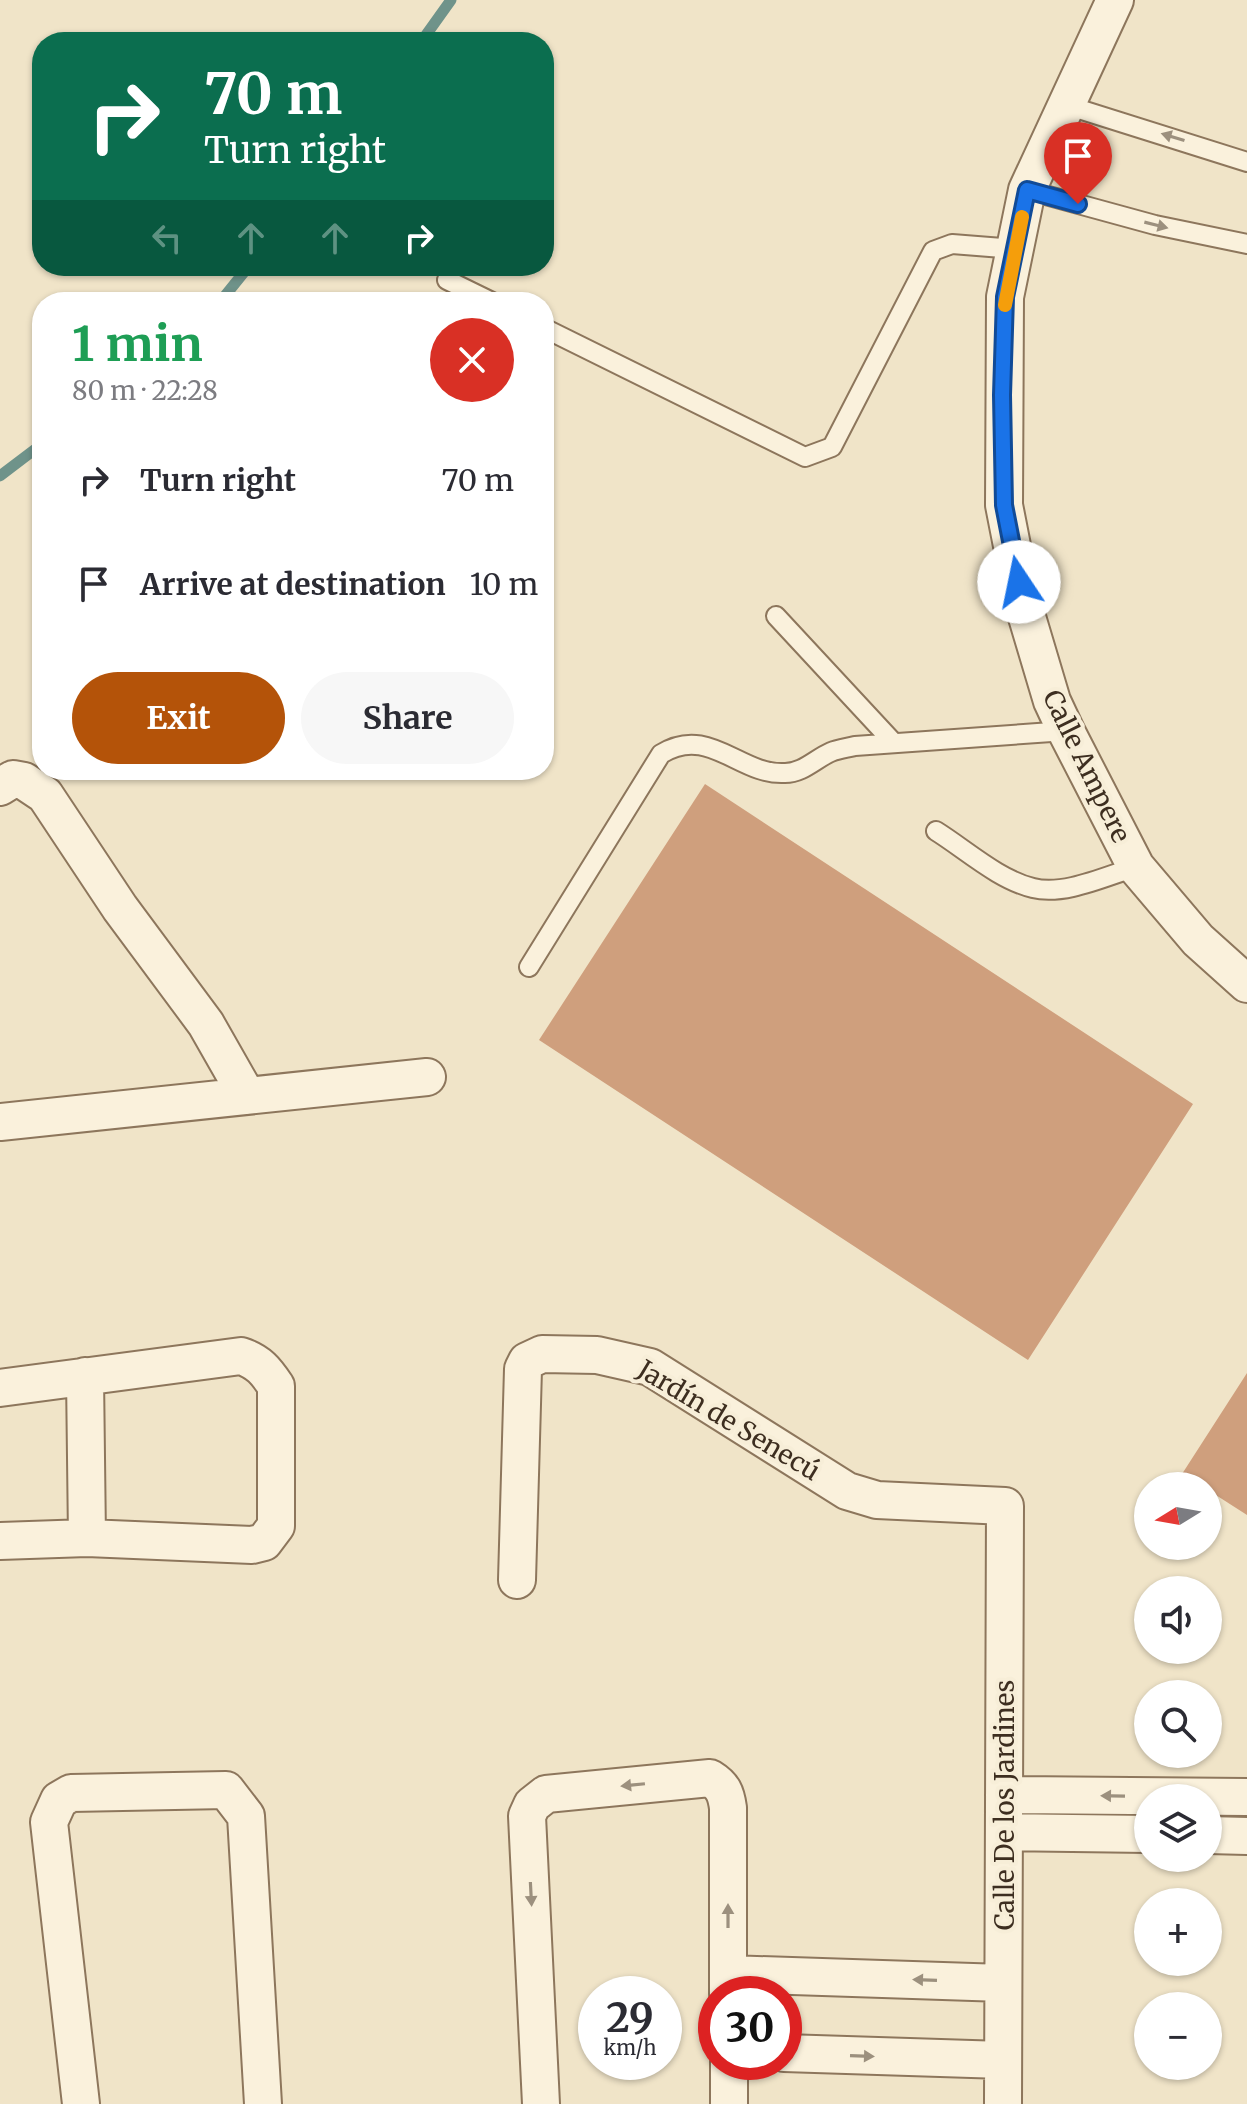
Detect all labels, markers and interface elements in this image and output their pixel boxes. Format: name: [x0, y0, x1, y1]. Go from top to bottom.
text: 70 m: [204, 59, 342, 129]
icon: right: [72, 64, 176, 168]
pin: [1044, 122, 1112, 204]
text: Turn right: [204, 128, 386, 173]
one-way arrow: [1161, 130, 1185, 142]
icon: arrive: [1056, 134, 1100, 178]
icon: left: [145, 216, 189, 260]
icon: ahead: [229, 216, 273, 260]
icon: ahead: [313, 216, 357, 260]
icon: right: [397, 216, 441, 260]
one-way arrow: [1144, 220, 1169, 232]
text: 1 min: [72, 314, 203, 374]
button: close: [430, 318, 514, 402]
text: 80 m · 22:28: [72, 374, 218, 407]
icon: right: [72, 458, 116, 502]
text: Turn right: [140, 461, 296, 499]
text: 70 m: [441, 461, 514, 499]
position arrow: [977, 540, 1061, 624]
icon: arrive: [72, 562, 116, 606]
text: Arrive at destination: [140, 565, 446, 603]
text: 10 m: [470, 565, 538, 603]
button: Exit: [72, 672, 285, 764]
button: Share: [301, 672, 514, 764]
street label: Calle Ampere: [1036, 684, 1138, 848]
street label: Jardín de Senecú: [631, 1352, 826, 1487]
north arrow: [1134, 1472, 1222, 1560]
map controls: [1134, 1472, 1222, 2080]
button: sound: [1134, 1576, 1222, 1664]
street label: Calle De los Jardines: [988, 1680, 1021, 1930]
button: search: [1134, 1680, 1222, 1768]
one-way arrow: [620, 1779, 645, 1792]
button: layers: [1134, 1784, 1222, 1872]
one-way arrow: [1100, 1790, 1125, 1802]
one-way arrow: [524, 1882, 537, 1907]
button: +: [1134, 1888, 1222, 1976]
one-way arrow: [722, 1903, 734, 1928]
one-way arrow: [912, 1974, 937, 1987]
speed limit sign: 30: [698, 1976, 802, 2080]
button: −: [1134, 1992, 1222, 2080]
text: 29: [606, 1993, 654, 2043]
text: km/h: [604, 2035, 656, 2060]
one-way arrow: [850, 2049, 875, 2062]

